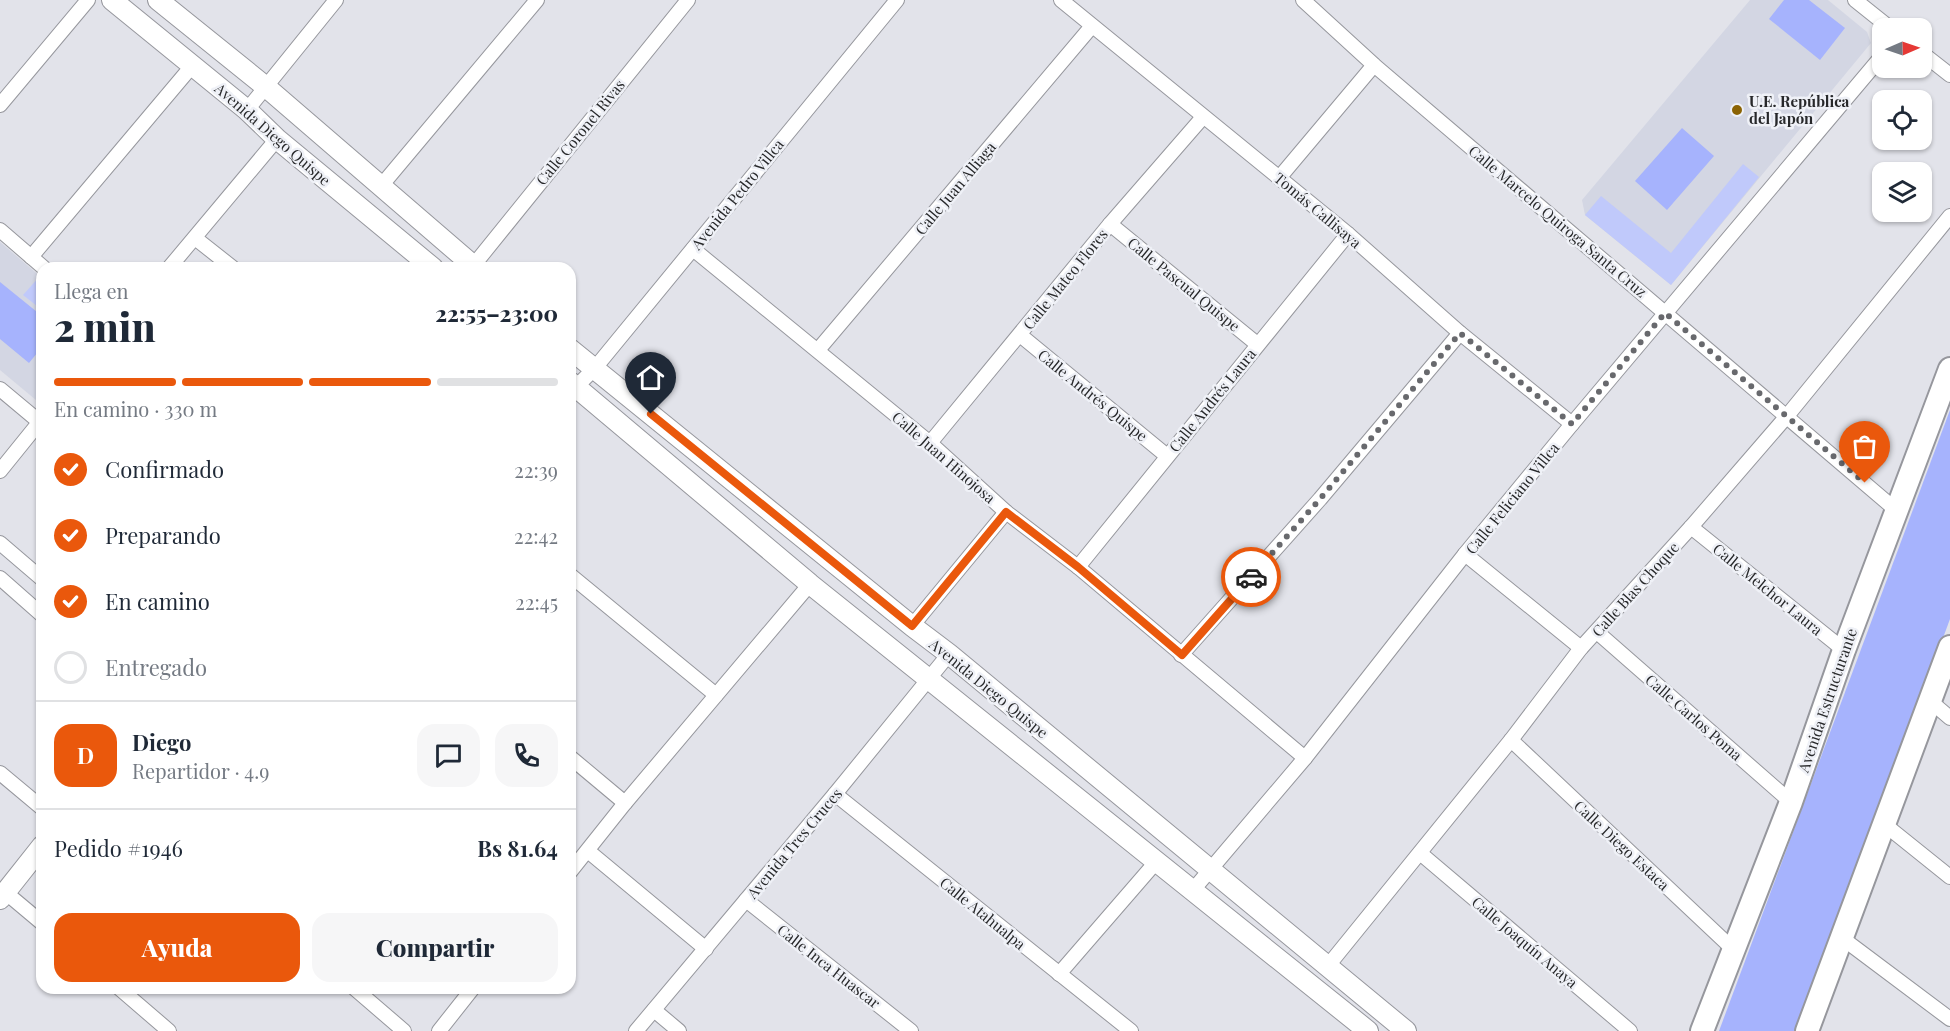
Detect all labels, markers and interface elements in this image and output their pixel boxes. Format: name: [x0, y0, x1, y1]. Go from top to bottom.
north arrow: [1872, 18, 1932, 78]
map controls: [1872, 18, 1932, 222]
street label: Calle Coronel Rivas: [531, 75, 629, 189]
street label: Avenida Diego Quispe: [210, 78, 335, 190]
button: locate: [1872, 90, 1932, 150]
place label: U.E. República del Japón: [1749, 91, 1850, 128]
marker: U.E. República del Japón: [1730, 103, 1744, 117]
street label: Avenida Pedro Villca: [686, 134, 788, 254]
street label: Calle Juan Alliaga: [910, 137, 1000, 239]
street label: Calle Marcelo Quiroga Santa Cruz: [1465, 140, 1651, 302]
button: layers: [1872, 162, 1932, 222]
street label: Tomás Callisaya: [1270, 168, 1366, 253]
street label: Calle Mateo Flores: [1018, 224, 1112, 334]
street label: Calle Pascual Quispe: [1124, 232, 1244, 336]
text: Llega en: [54, 277, 129, 304]
text: 22:55–23:00: [435, 298, 558, 328]
text: 2 min: [54, 300, 156, 352]
street label: Calle Andrés Quispe: [1034, 344, 1152, 446]
street label: Calle Andrés Laura: [1164, 344, 1260, 456]
pin: [625, 352, 676, 414]
icon: home: [634, 361, 667, 394]
text: En camino · 330 m: [54, 395, 217, 422]
street label: Calle Juan Hinojosa: [888, 407, 1000, 508]
pin: [1839, 421, 1890, 483]
icon: bag: [1848, 430, 1881, 463]
street label: Calle Feliciano Villca: [1461, 438, 1564, 558]
icon: check: [54, 453, 87, 486]
text: Confirmado: [105, 454, 224, 484]
text: 22:39: [514, 456, 558, 483]
icon: check: [54, 519, 87, 552]
text: Preparando: [105, 520, 221, 550]
text: 22:42: [514, 522, 558, 549]
street label: Calle Blas Choque: [1587, 537, 1683, 641]
street label: Calle Melchor Laura: [1709, 539, 1827, 640]
courier: [1221, 547, 1281, 607]
icon: car: [1235, 561, 1268, 594]
icon: check: [54, 585, 87, 618]
text: En camino: [105, 586, 210, 616]
text: 22:45: [515, 588, 558, 615]
street label: Avenida Estructurante: [1793, 625, 1861, 776]
street label: Avenida Diego Quispe: [925, 633, 1052, 742]
text: Entregado: [105, 652, 207, 682]
street label: Calle Carlos Poma: [1641, 669, 1747, 765]
button: chat: [417, 724, 480, 787]
button: phone: [495, 724, 558, 787]
text: Diego: [132, 727, 191, 757]
text: D: [77, 740, 94, 770]
text: Repartidor · 4.9: [132, 757, 269, 784]
street label: Avenida Tres Cruces: [741, 784, 846, 903]
street label: Calle Diego Estaca: [1570, 796, 1674, 895]
text: Pedido #1946: [54, 833, 183, 863]
text: Bs 81.64: [477, 833, 558, 863]
street label: Calle Atahualpa: [936, 872, 1030, 954]
street label: Calle Joaquín Anaya: [1468, 892, 1583, 993]
button: Ayuda: [54, 913, 300, 982]
button: Compartir: [312, 913, 558, 982]
street label: Calle Inca Huascar: [773, 920, 885, 1013]

